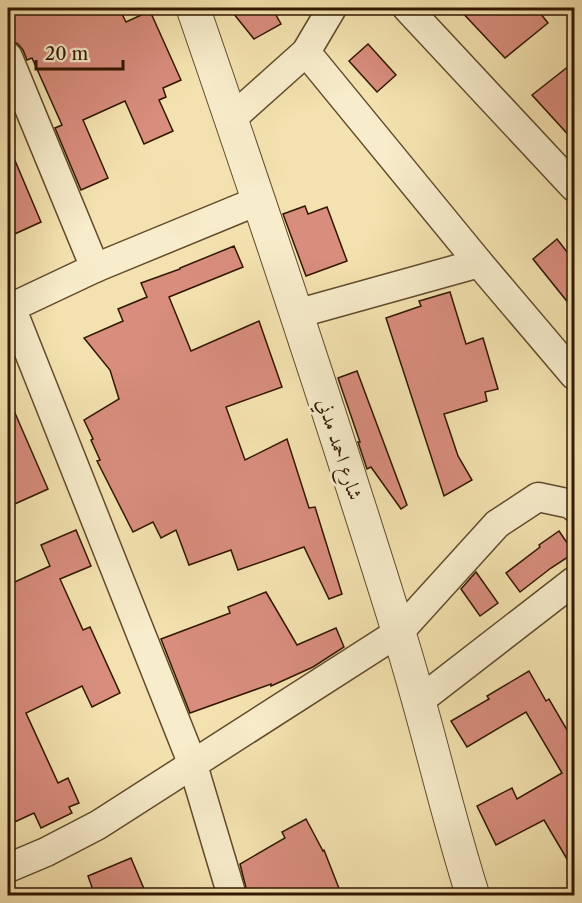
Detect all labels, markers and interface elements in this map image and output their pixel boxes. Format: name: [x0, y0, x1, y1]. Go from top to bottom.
scale bar: [36, 33, 123, 71]
text: 20 m: [45, 43, 89, 65]
street label: شارع احمد مدني: [307, 395, 368, 505]

